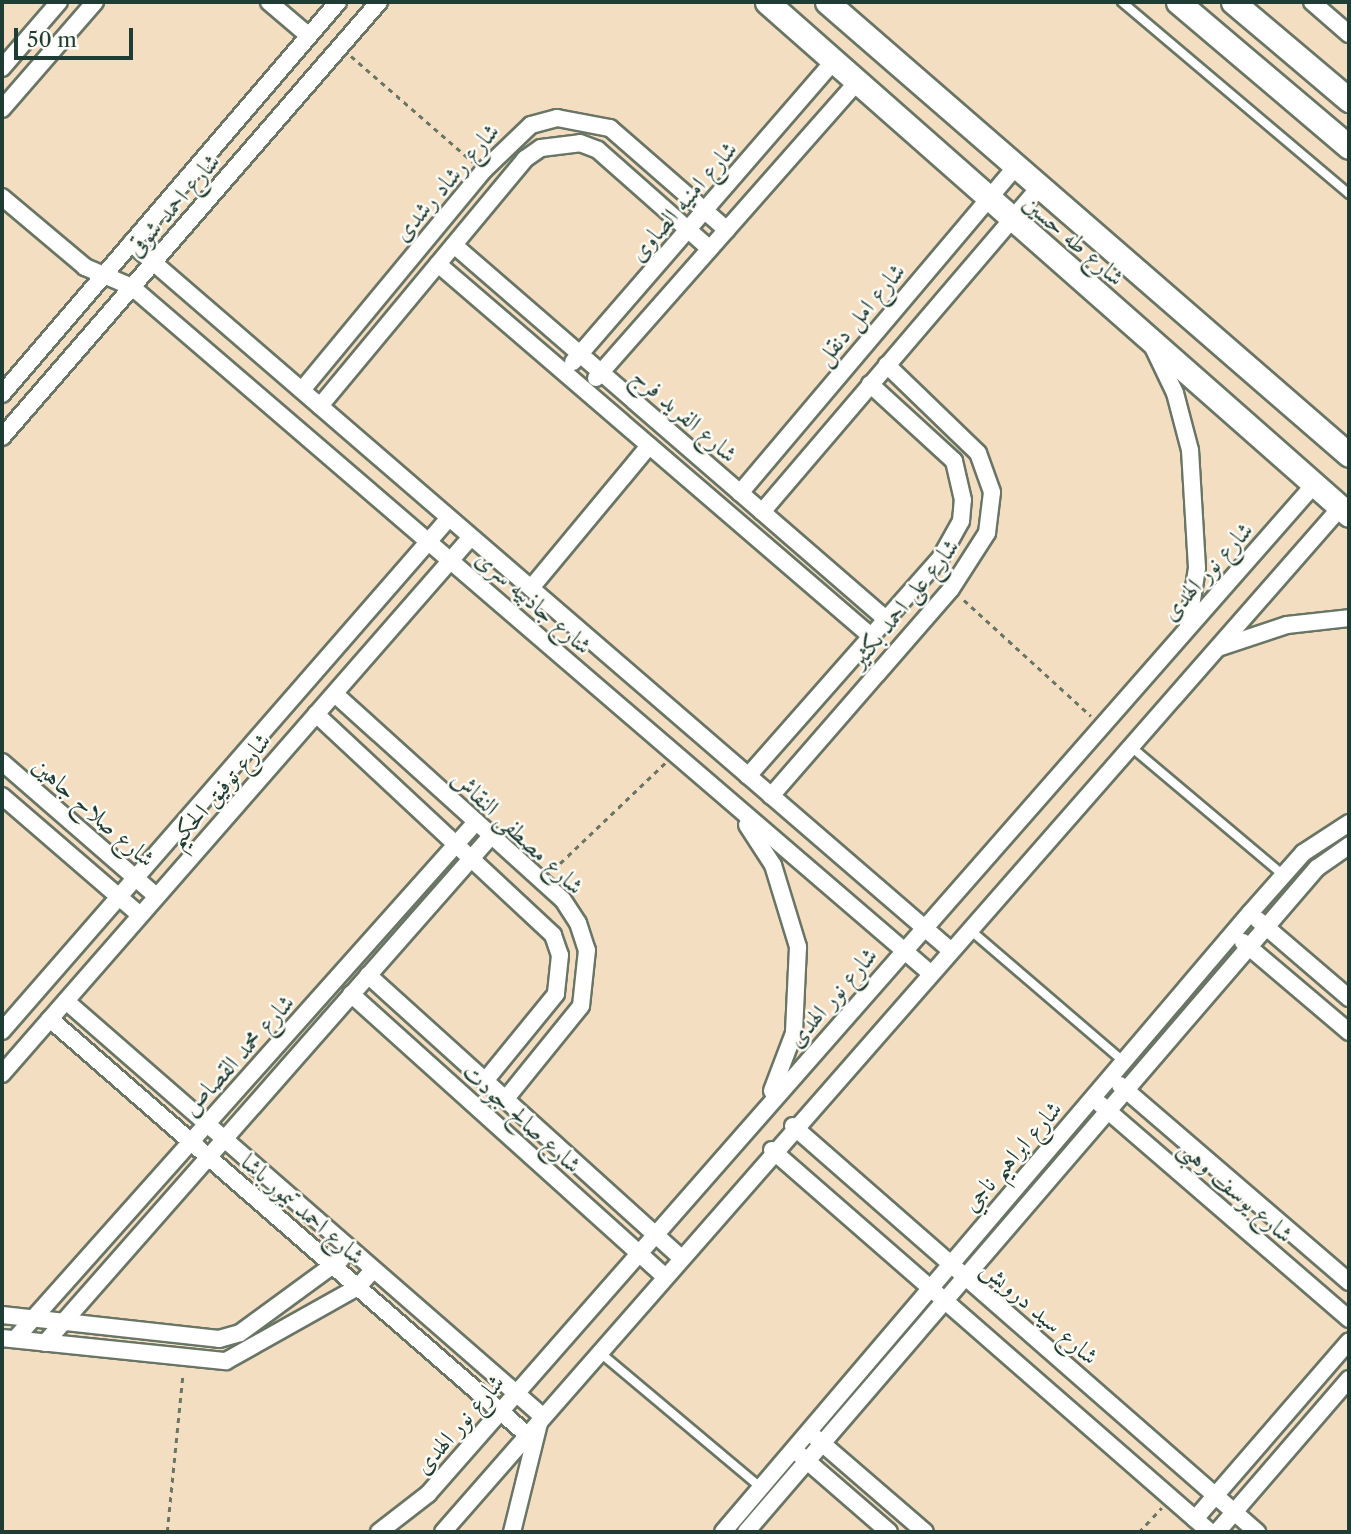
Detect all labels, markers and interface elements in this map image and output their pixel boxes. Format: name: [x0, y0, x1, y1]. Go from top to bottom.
scale bar: [18, 14, 136, 58]
text: 50 m: [27, 27, 77, 52]
street label: شارع رشاد رشدى: [387, 117, 505, 247]
street label: شارع امنيه الصاوى: [623, 135, 743, 267]
street label: شارع احمد شوقى: [120, 147, 226, 263]
street label: شارع طه حسين: [1017, 188, 1131, 292]
street label: شارع امل دنقل: [809, 257, 911, 371]
street label: شارع الفريد فرج: [627, 362, 743, 468]
street label: شارع نور الهدى: [1155, 516, 1259, 626]
street label: شارع على احمد بكثير: [843, 533, 965, 673]
street label: شارع جاذبيه سرى: [470, 544, 598, 660]
street label: شارع توفيق الحكيم: [161, 727, 277, 853]
street label: شارع صلاح جاهين: [27, 751, 161, 873]
street label: شارع مصطفى النقاش: [446, 764, 590, 900]
street label: شارع نور الهدى: [781, 941, 883, 1053]
street label: شارع محمد القصاص: [176, 988, 300, 1122]
street label: شارع صالح جودت: [456, 1057, 588, 1179]
street label: شارع ابراهيم ناجي: [956, 1095, 1068, 1217]
street label: شارع يوسف وهبى: [1173, 1133, 1299, 1249]
street label: شارع احمد تيمور باشا: [235, 1148, 371, 1270]
street label: شارع سيد درويش: [976, 1253, 1104, 1371]
street label: شارع نور الهدى: [408, 1368, 510, 1480]

